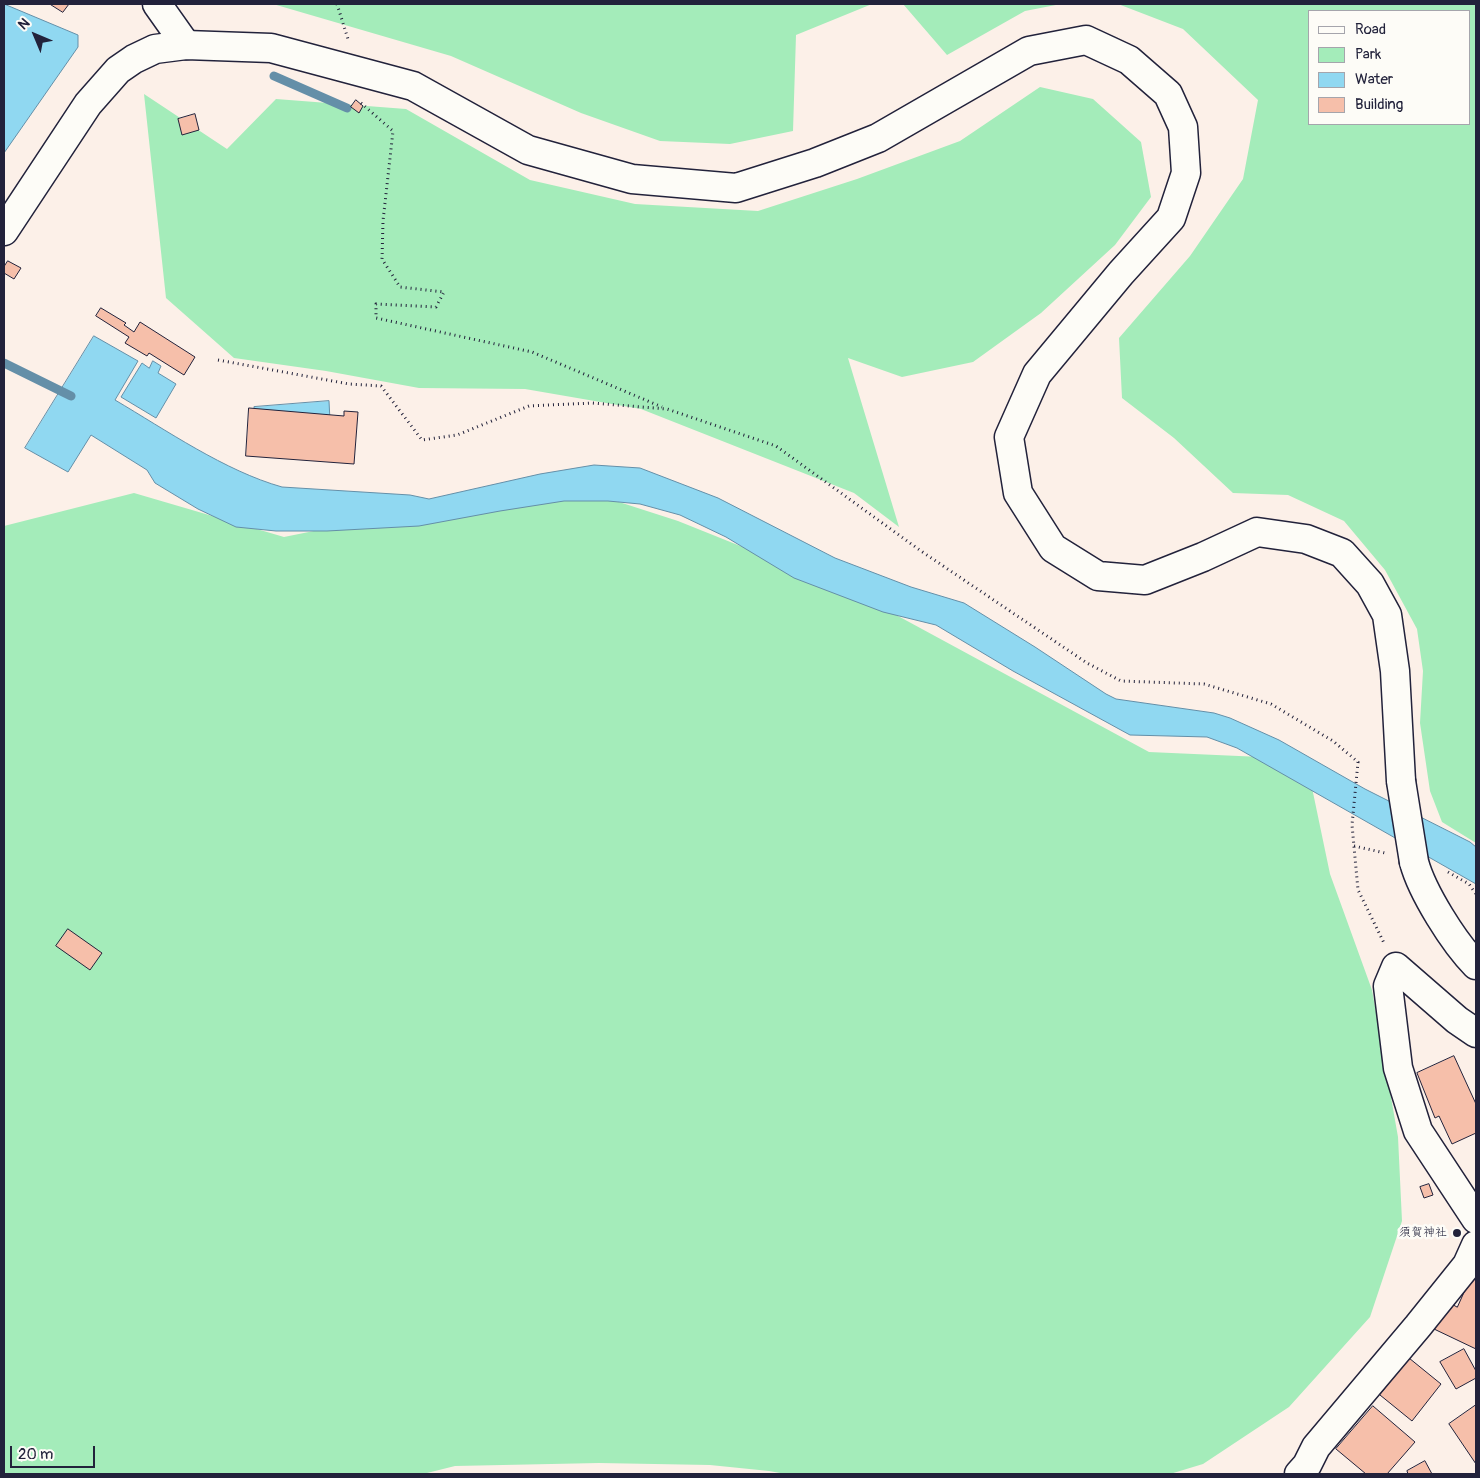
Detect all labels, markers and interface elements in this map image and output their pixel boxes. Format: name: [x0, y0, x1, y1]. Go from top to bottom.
north arrow: [10, 10, 60, 60]
legend: [1308, 10, 1470, 125]
text: N: [15, 15, 33, 33]
text: Road: [1355, 20, 1386, 39]
text: Park: [1355, 45, 1381, 64]
text: Water: [1355, 70, 1393, 89]
text: Building: [1355, 95, 1403, 114]
place label: 須賀神社: [1399, 1226, 1447, 1240]
marker: 須賀神社: [1451, 1227, 1463, 1239]
scale bar: [12, 1436, 98, 1468]
text: 20 m: [18, 1445, 53, 1464]

